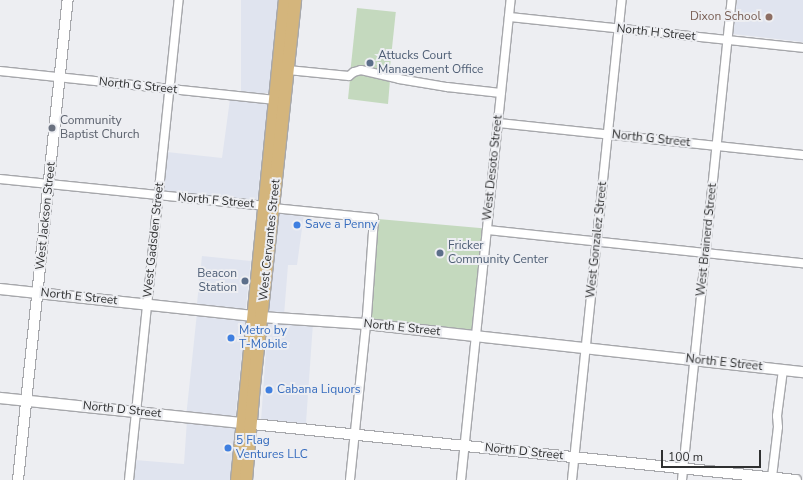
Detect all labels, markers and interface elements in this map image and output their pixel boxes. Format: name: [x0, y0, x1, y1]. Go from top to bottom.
place label: Dixon School: [690, 10, 761, 24]
marker: Dixon School: [764, 12, 774, 22]
street label: North H Street: [616, 22, 696, 44]
place label: Attucks Court Management Office: [378, 49, 484, 77]
marker: Attucks Court Management Office: [365, 58, 375, 68]
street label: North G Street: [98, 75, 178, 97]
place label: Community Baptist Church: [60, 114, 140, 142]
street label: West Desoto Street: [480, 114, 506, 222]
marker: Community Baptist Church: [47, 123, 57, 133]
street label: North G Street: [611, 128, 691, 150]
street label: West Jackson Street: [33, 161, 59, 271]
street label: West Cervantes Street: [256, 179, 284, 301]
street label: West Gonzalez Street: [584, 181, 610, 299]
street label: West Gadsden Street: [141, 182, 167, 298]
street label: West Brainerd Street: [694, 183, 720, 297]
street label: North F Street: [177, 190, 255, 212]
place label: Save a Penny: [305, 218, 377, 232]
marker: Save a Penny: [292, 220, 302, 230]
place label: Fricker Community Center: [448, 239, 548, 267]
marker: Fricker Community Center: [435, 248, 445, 258]
place label: Beacon Station: [197, 267, 237, 295]
marker: Beacon Station: [240, 276, 250, 286]
street label: North E Street: [40, 286, 118, 308]
street label: North E Street: [363, 317, 441, 339]
place label: Metro by T-Mobile: [239, 324, 287, 352]
marker: Metro by T-Mobile: [226, 333, 236, 343]
street label: North E Street: [685, 352, 763, 374]
place label: Cabana Liquors: [277, 383, 361, 397]
marker: Cabana Liquors: [264, 385, 274, 395]
street label: North D Street: [82, 399, 162, 421]
place label: 5 Flag Ventures LLC: [236, 434, 308, 462]
street label: North D Street: [484, 441, 564, 463]
scale bar: [663, 442, 763, 468]
marker: 5 Flag Ventures LLC: [223, 443, 233, 453]
text: 100 m: [668, 449, 703, 465]

